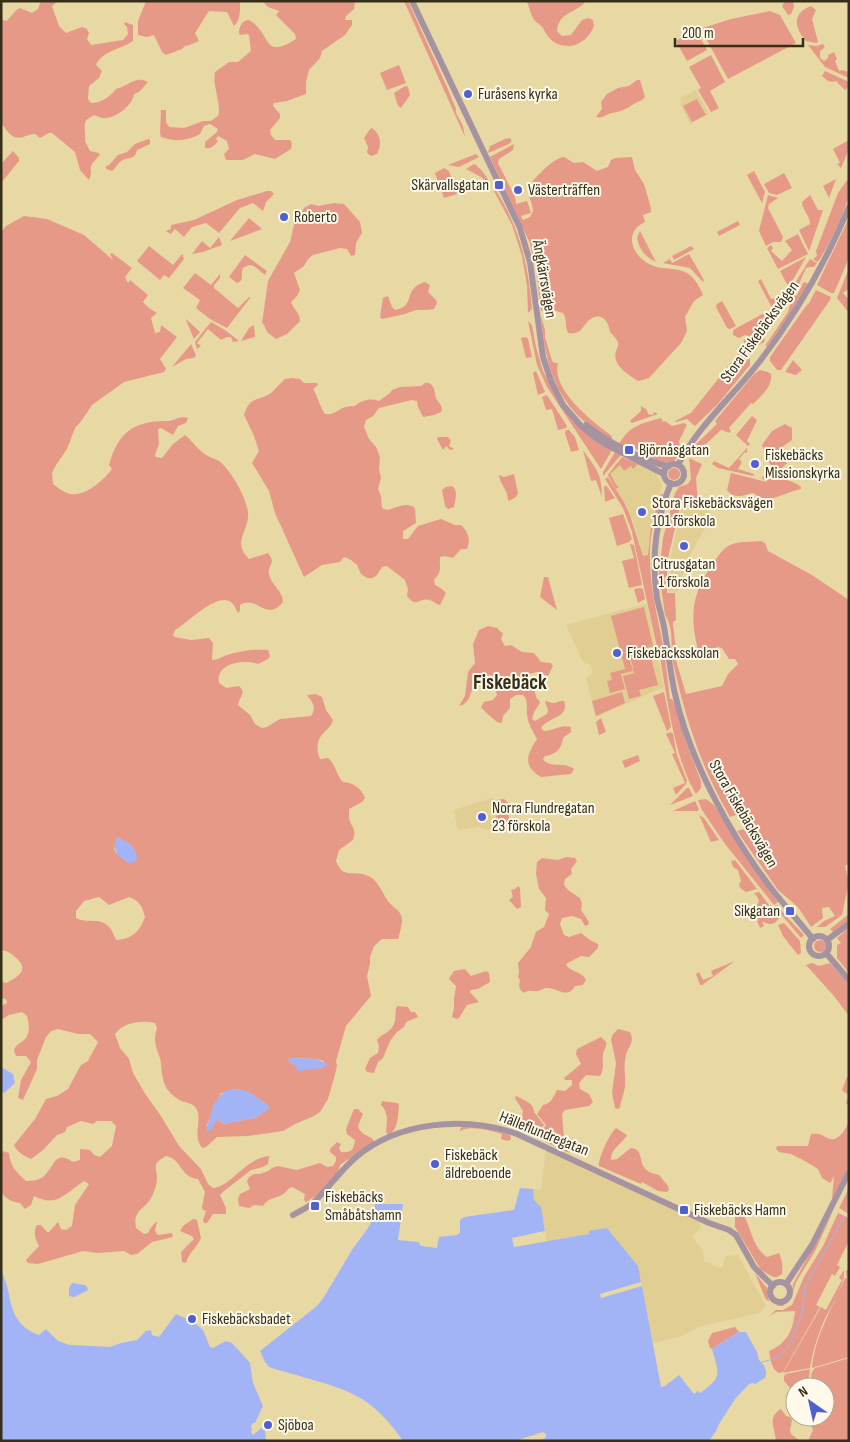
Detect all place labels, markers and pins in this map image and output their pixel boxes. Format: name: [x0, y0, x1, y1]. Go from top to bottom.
place label: Furåsens kyrka: [478, 85, 558, 104]
marker: Furåsens kyrka: [462, 88, 474, 100]
place label: Skärvallsgatan: [411, 176, 489, 195]
marker: Skärvallsgatan: [493, 179, 505, 191]
place label: Västerträffen: [528, 181, 600, 200]
marker: Västerträffen: [512, 184, 524, 196]
place label: Roberto: [294, 208, 337, 227]
marker: Roberto: [278, 211, 290, 223]
place label: Björnåsgatan: [639, 441, 709, 460]
marker: Björnåsgatan: [623, 444, 635, 456]
place label: Fiskebäcks Missionskyrka: [765, 446, 840, 483]
marker: Fiskebäcks Missionskyrka: [749, 458, 761, 470]
place label: Stora Fiskebäcksvägen 101 förskola: [652, 494, 773, 531]
marker: Stora Fiskebäcksvägen 101 förskola: [636, 506, 648, 518]
marker: Citrusgatan 1 förskola: [678, 540, 690, 552]
place label: Citrusgatan 1 förskola: [653, 555, 715, 592]
place label: Fiskebäcksskolan: [627, 644, 719, 663]
marker: Fiskebäcksskolan: [611, 647, 623, 659]
place label: Norra Flundregatan 23 förskola: [492, 799, 595, 836]
marker: Norra Flundregatan 23 förskola: [476, 811, 488, 823]
place label: Sikgatan: [734, 902, 780, 921]
marker: Sikgatan: [784, 905, 796, 917]
place label: Fiskebäck äldreboende: [445, 1146, 511, 1183]
marker: Fiskebäck äldreboende: [429, 1158, 441, 1170]
place label: Fiskebäcks Småbåtshamn: [325, 1188, 402, 1225]
marker: Fiskebäcks Småbåtshamn: [309, 1200, 321, 1212]
place label: Fiskebäcks Hamn: [694, 1201, 786, 1220]
marker: Fiskebäcks Hamn: [678, 1204, 690, 1216]
place label: Fiskebäcksbadet: [202, 1310, 291, 1329]
marker: Fiskebäcksbadet: [186, 1313, 198, 1325]
place label: Sjöboa: [278, 1416, 314, 1435]
marker: Sjöboa: [262, 1419, 274, 1431]

